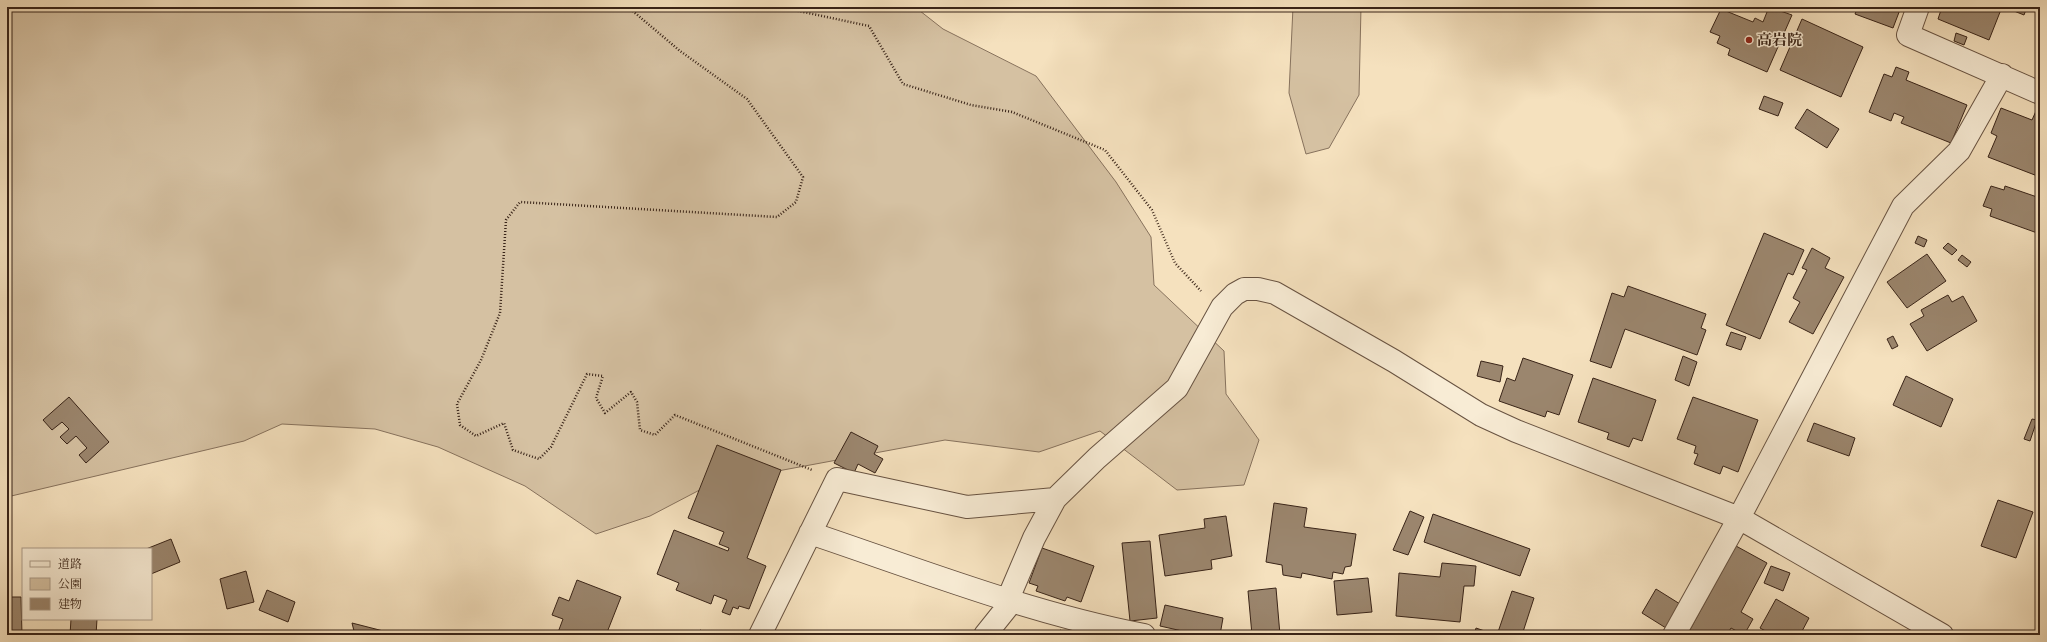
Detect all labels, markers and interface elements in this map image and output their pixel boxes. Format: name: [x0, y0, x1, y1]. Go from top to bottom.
place label: 高岩院: [1757, 30, 1802, 50]
marker: 高岩院: [1744, 35, 1754, 45]
legend: [22, 548, 152, 620]
text: 道路: [58, 556, 82, 572]
text: 公園: [58, 576, 82, 592]
text: 建物: [58, 596, 82, 612]

